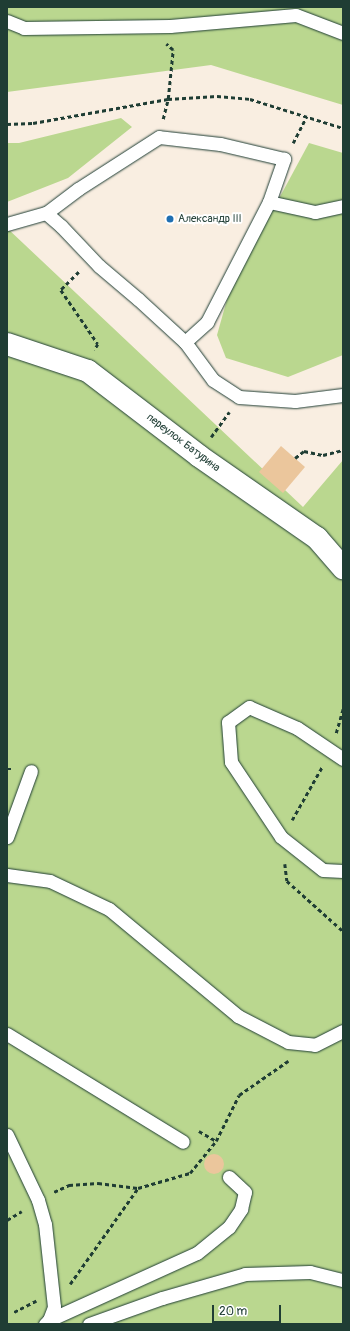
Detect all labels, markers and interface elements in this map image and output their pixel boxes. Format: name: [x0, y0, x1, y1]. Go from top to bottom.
place label: Александр III: [178, 212, 242, 226]
marker: Александр III: [165, 214, 175, 224]
street label: переулок Батурина: [144, 411, 222, 475]
scale bar: [214, 1297, 283, 1323]
text: 20 m: [219, 1304, 247, 1319]

